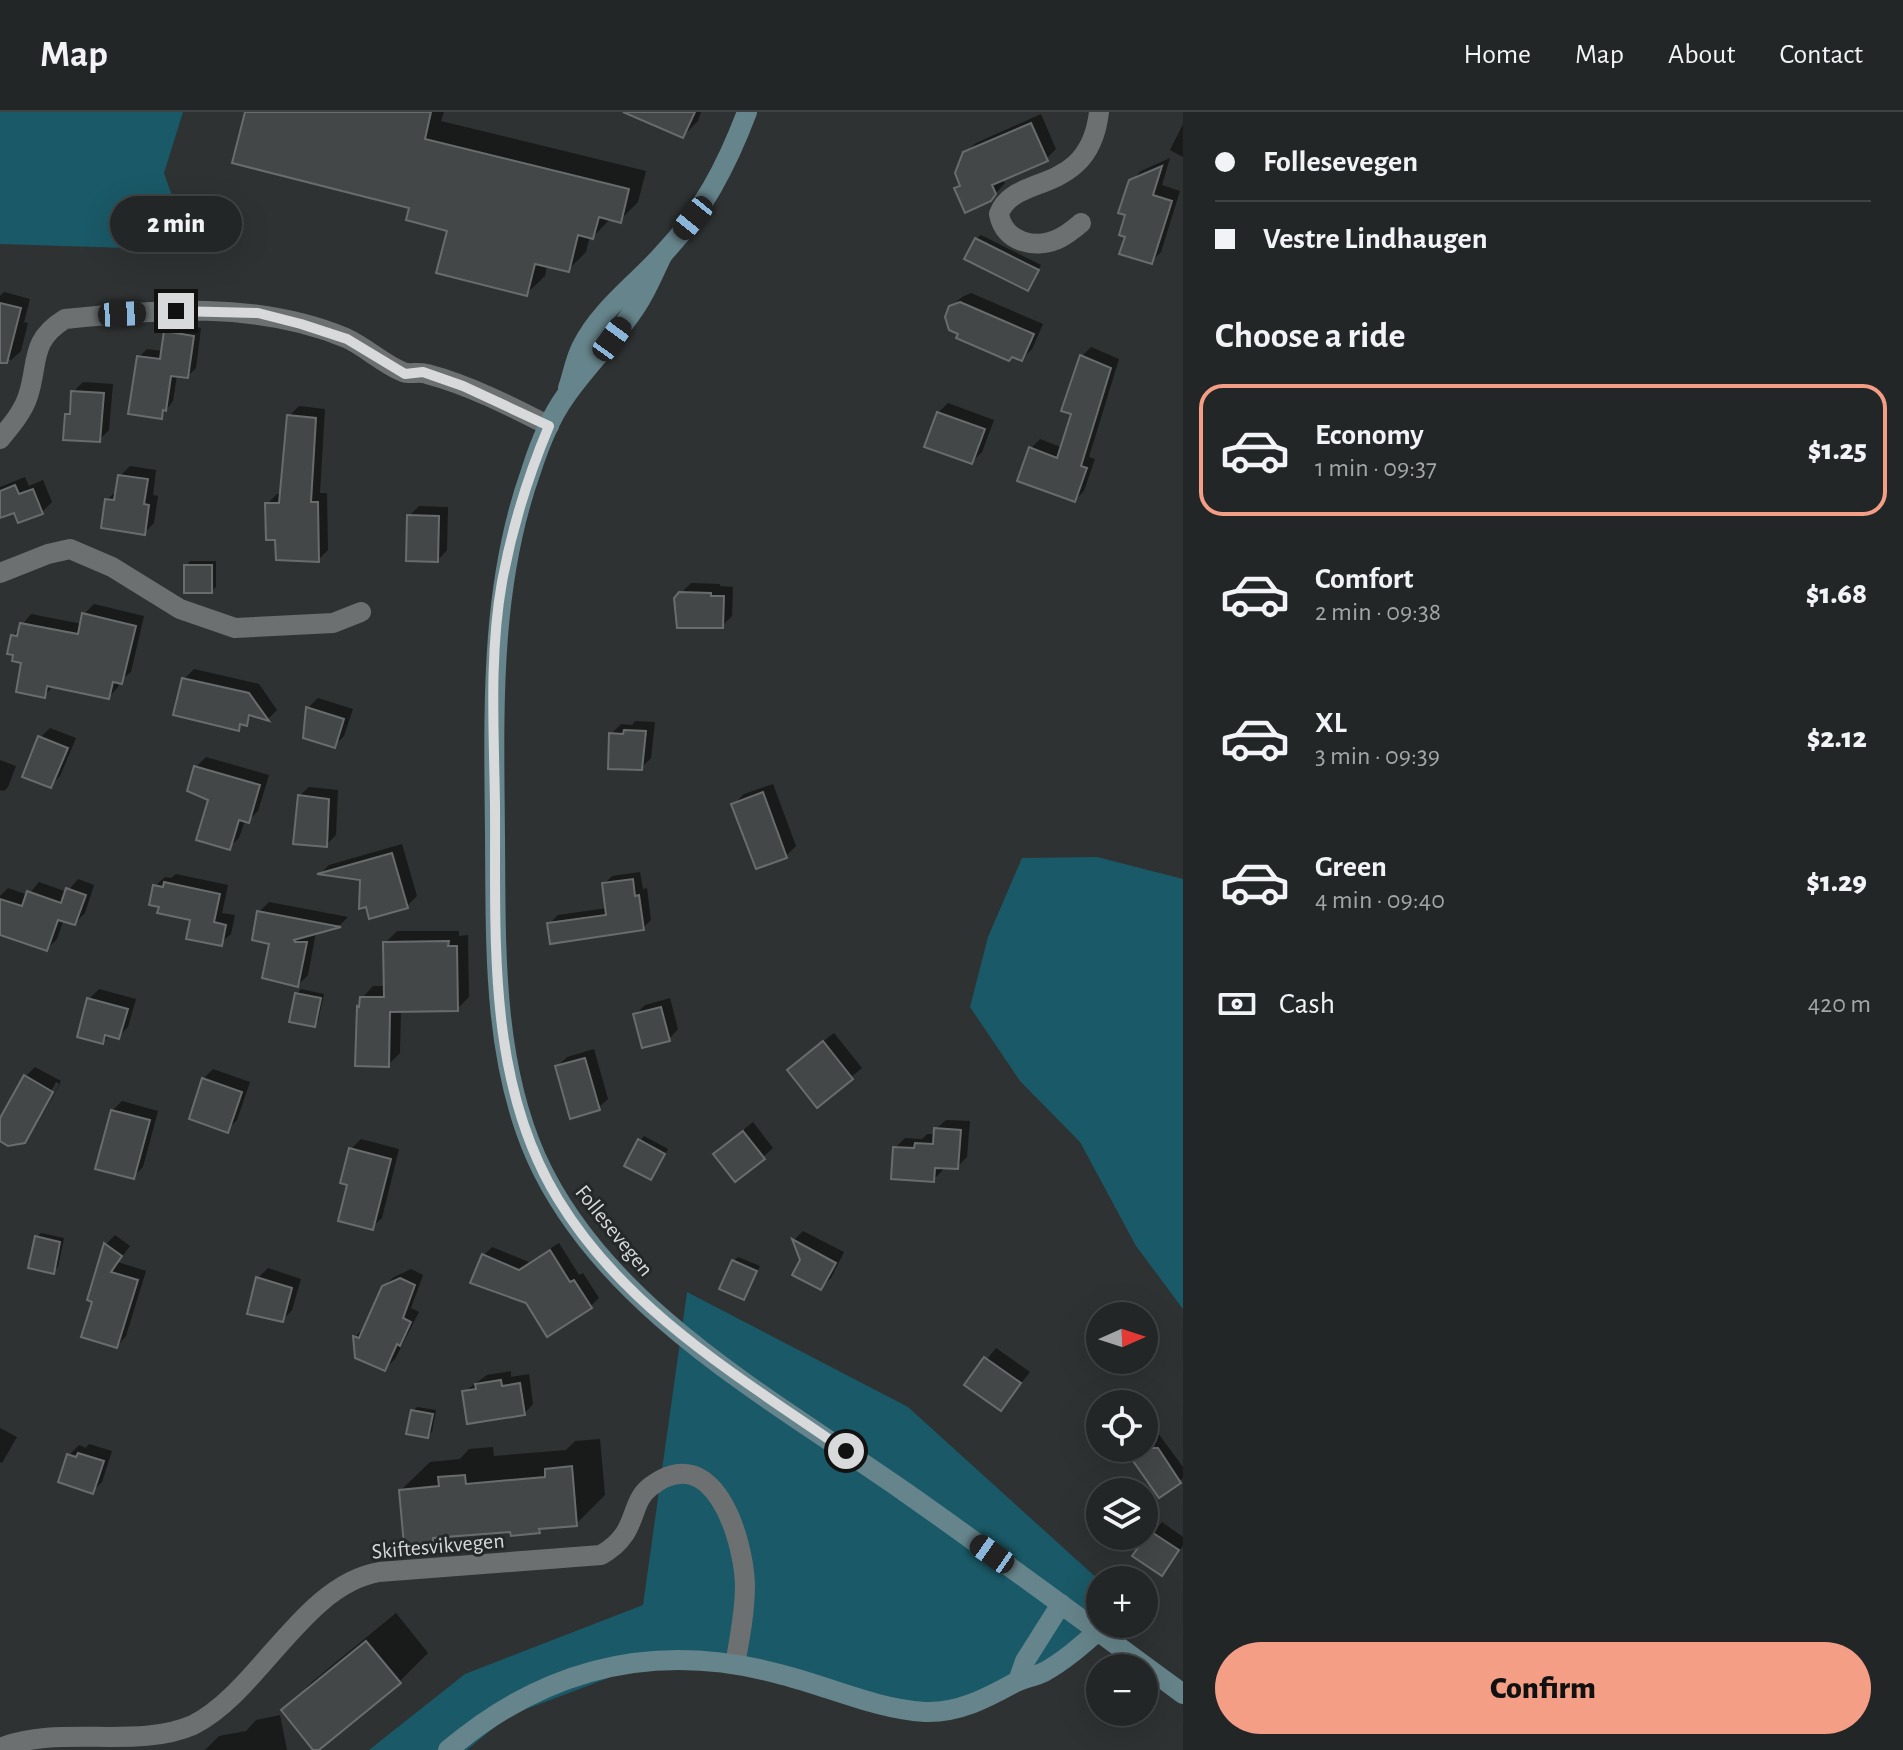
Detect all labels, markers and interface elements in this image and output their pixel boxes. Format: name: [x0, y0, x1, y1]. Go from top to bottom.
text: Map: [40, 36, 108, 74]
text: Home: [1464, 41, 1531, 69]
text: Map: [1575, 41, 1624, 69]
text: About: [1668, 41, 1736, 69]
text: Contact: [1780, 41, 1863, 69]
text: Follesevegen: [1263, 147, 1418, 177]
car: [669, 192, 717, 244]
callout: 2 min: [110, 195, 242, 251]
text: 2 min: [147, 211, 205, 237]
text: Vestre Lindhaugen: [1263, 224, 1488, 254]
route end: [158, 293, 194, 329]
car: [97, 301, 147, 327]
car: [588, 313, 636, 365]
text: Choose a ride: [1215, 318, 1405, 354]
icon: car: [1219, 414, 1291, 486]
text: Economy: [1315, 420, 1424, 450]
text: $1.25: [1808, 435, 1867, 465]
text: 1 min · 09:37: [1315, 455, 1437, 481]
icon: car: [1219, 558, 1291, 630]
text: Comfort: [1315, 564, 1414, 594]
text: $1.68: [1806, 579, 1867, 609]
text: 2 min · 09:38: [1315, 599, 1441, 625]
icon: car: [1219, 702, 1291, 774]
text: XL: [1315, 708, 1347, 738]
text: $2.12: [1807, 723, 1867, 753]
text: 3 min · 09:39: [1315, 743, 1440, 769]
icon: car: [1219, 846, 1291, 918]
text: Green: [1315, 852, 1387, 882]
text: $1.29: [1806, 867, 1867, 897]
text: 4 min · 09:40: [1315, 887, 1445, 913]
icon: cash: [1215, 982, 1259, 1026]
text: Cash: [1279, 989, 1335, 1019]
text: 420 m: [1808, 991, 1871, 1017]
street label: Follesevegen: [571, 1181, 657, 1280]
north arrow: [1086, 1302, 1158, 1374]
map controls: [1086, 1302, 1158, 1726]
button: locate: [1086, 1390, 1158, 1462]
route start: [828, 1433, 864, 1469]
button: layers: [1086, 1478, 1158, 1550]
street label: Skiftesvikvegen: [371, 1529, 505, 1563]
car: [965, 1530, 1019, 1578]
button: +: [1086, 1566, 1158, 1638]
button: Confirm: [1215, 1642, 1871, 1734]
button: −: [1086, 1654, 1158, 1726]

